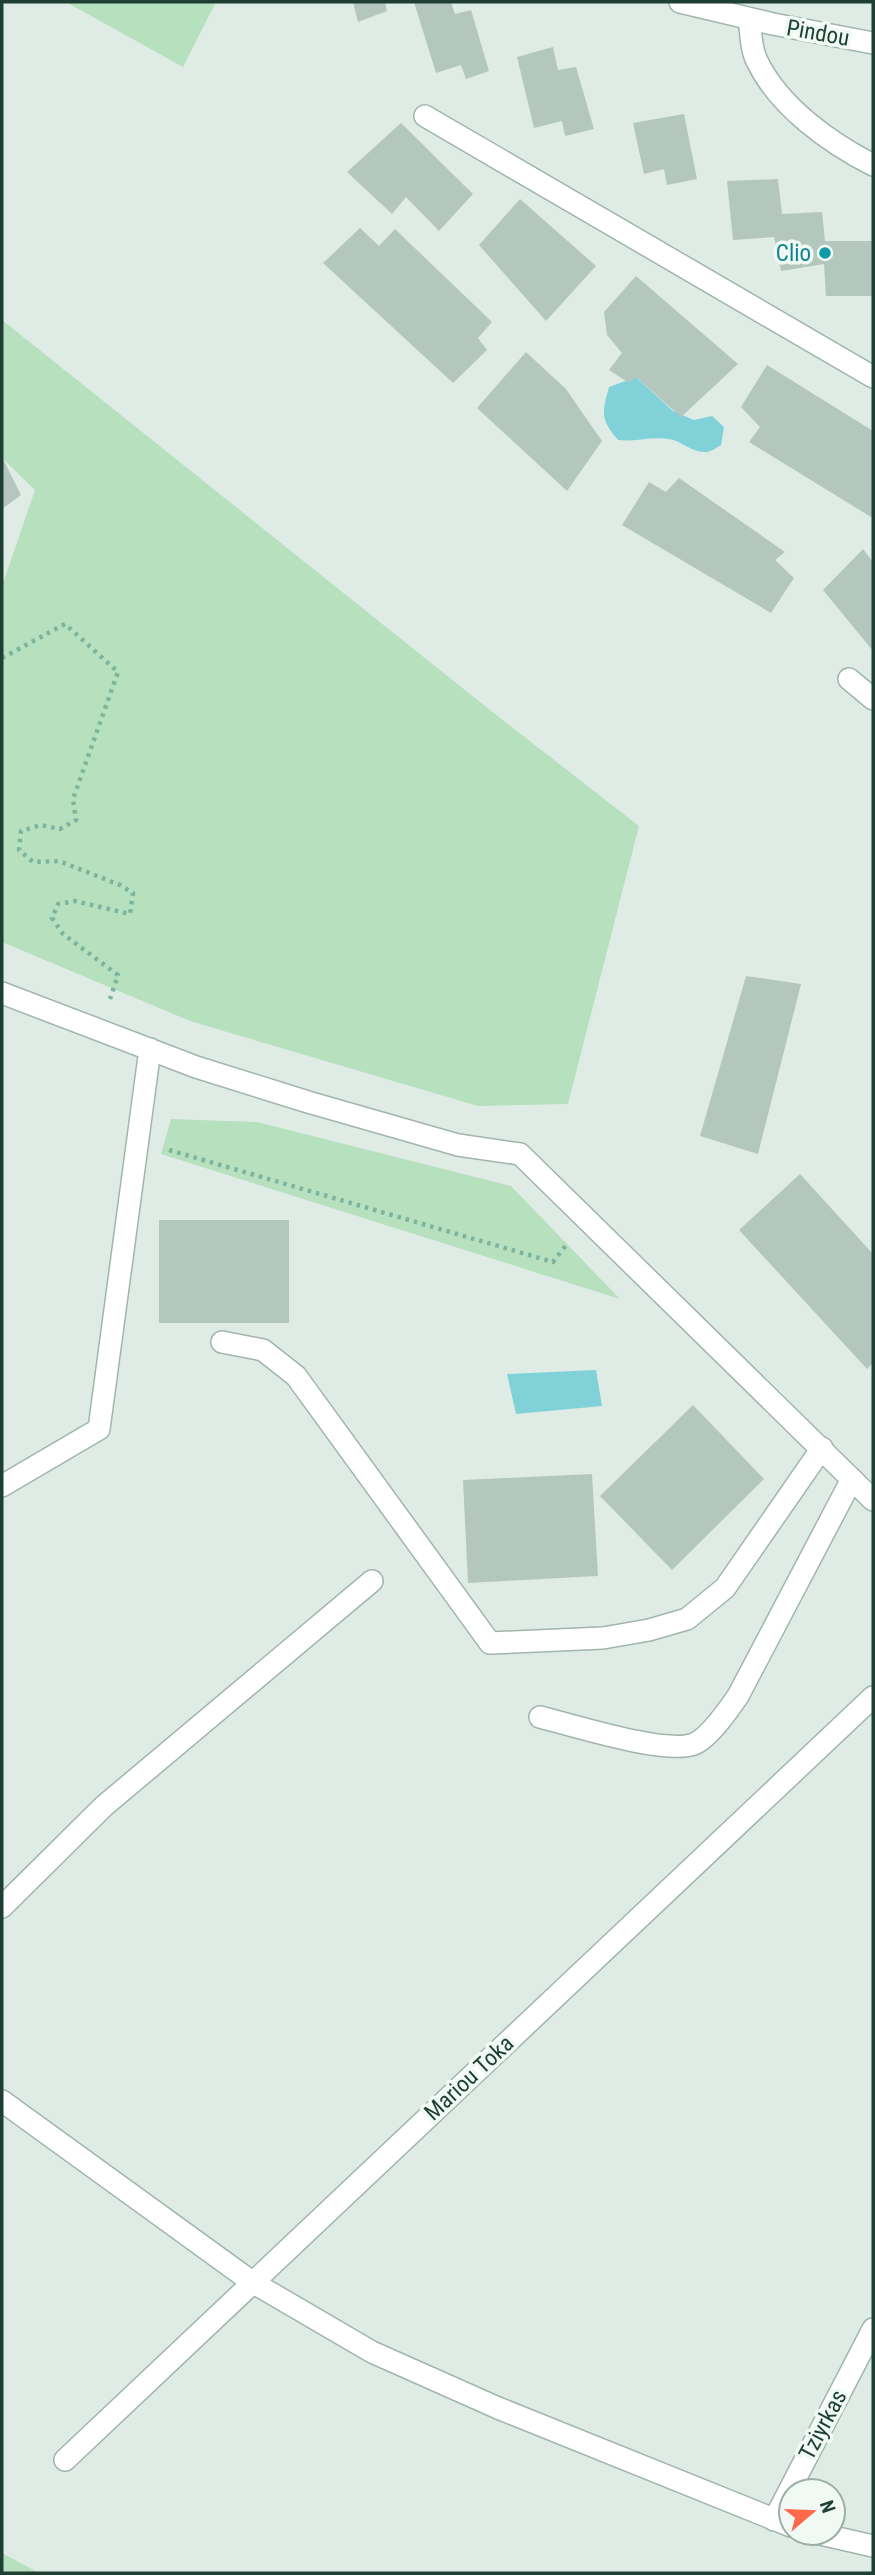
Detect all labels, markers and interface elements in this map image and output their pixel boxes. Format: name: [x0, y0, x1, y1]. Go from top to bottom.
street label: Pindou: [785, 14, 851, 52]
place label: Clio: [776, 240, 811, 267]
marker: Clio: [817, 245, 833, 261]
street label: Mariou Toka: [419, 2030, 519, 2126]
street label: Tziyrkas: [793, 2385, 853, 2465]
north arrow: [777, 2477, 847, 2547]
text: N: [815, 2497, 840, 2516]

